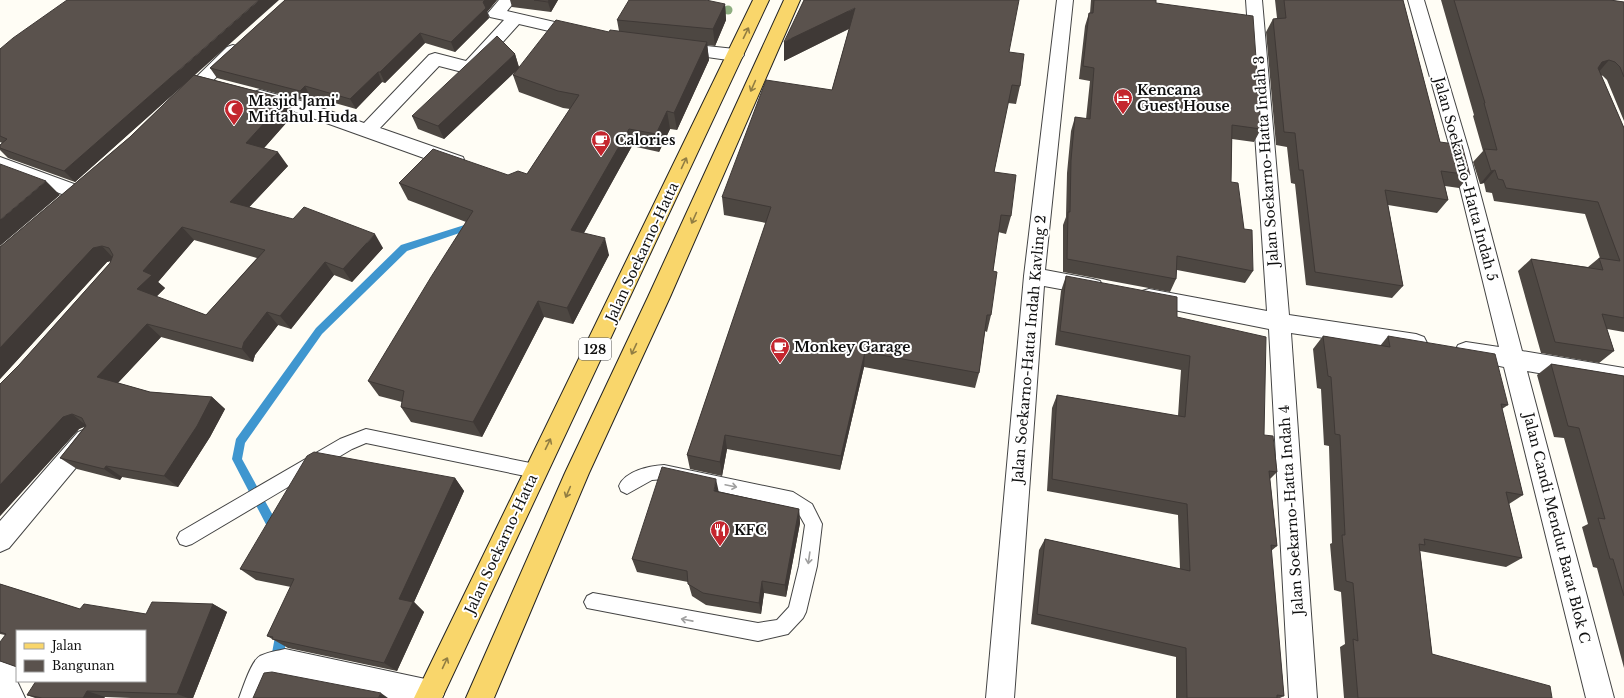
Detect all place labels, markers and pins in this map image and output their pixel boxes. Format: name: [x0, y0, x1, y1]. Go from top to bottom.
place label: Kencana Guest House: [1137, 81, 1230, 115]
hotel icon: Kencana Guest House: [1112, 87, 1134, 115]
place label: Masjid Jami' Miftahul Huda: [248, 92, 358, 126]
mosque icon: Masjid Jami' Miftahul Huda: [223, 98, 245, 126]
cafe icon: Calories: [590, 129, 612, 157]
place label: Calories: [615, 131, 676, 149]
cafe icon: Monkey Garage: [769, 336, 791, 364]
place label: Monkey Garage: [794, 338, 910, 356]
restaurant icon: KFC: [709, 519, 731, 547]
place label: KFC: [734, 521, 767, 539]

